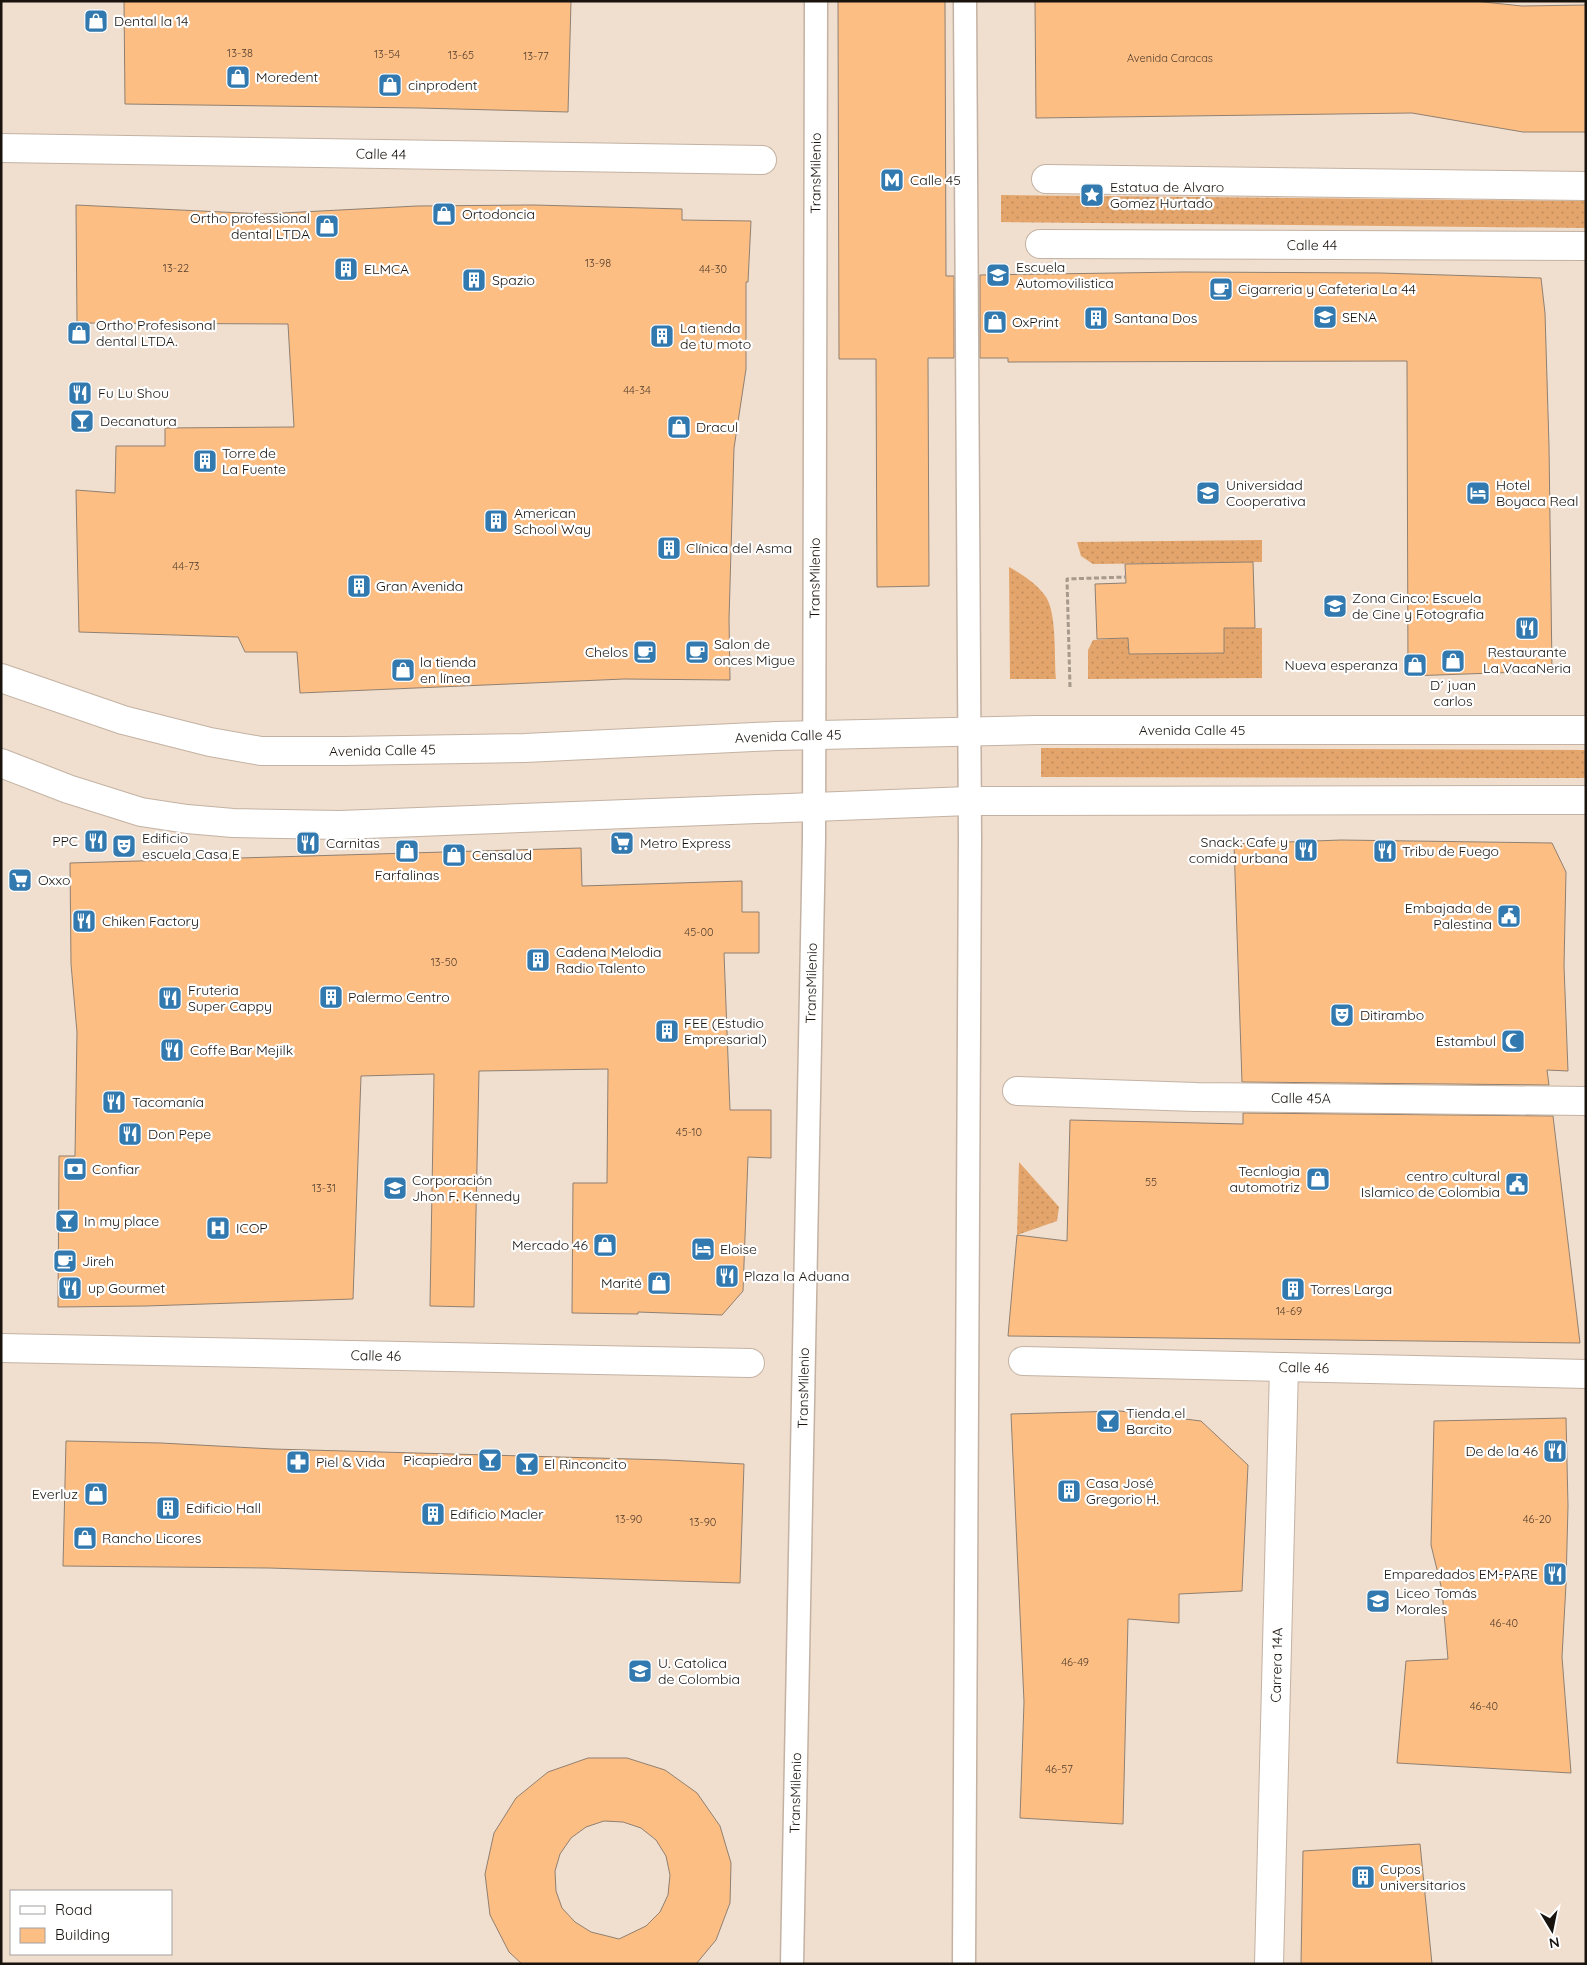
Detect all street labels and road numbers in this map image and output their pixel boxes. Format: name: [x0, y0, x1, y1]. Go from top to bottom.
street label: TransMilenio: [806, 133, 825, 214]
street label: Calle 44: [356, 145, 406, 163]
street label: Calle 44: [1287, 236, 1337, 254]
street label: TransMilenio: [806, 538, 824, 619]
street label: Avenida Calle 45: [1139, 721, 1245, 739]
street label: Avenida Calle 45: [734, 725, 842, 747]
street label: Avenida Calle 45: [329, 740, 436, 760]
street label: TransMilenio: [801, 942, 821, 1024]
street label: Calle 45A: [1271, 1089, 1331, 1107]
street label: Calle 46: [350, 1346, 402, 1365]
street label: TransMilenio: [793, 1347, 813, 1429]
street label: Calle 46: [1278, 1358, 1330, 1377]
street label: Carrera 14A: [1267, 1627, 1286, 1703]
street label: TransMilenio: [786, 1752, 805, 1834]

